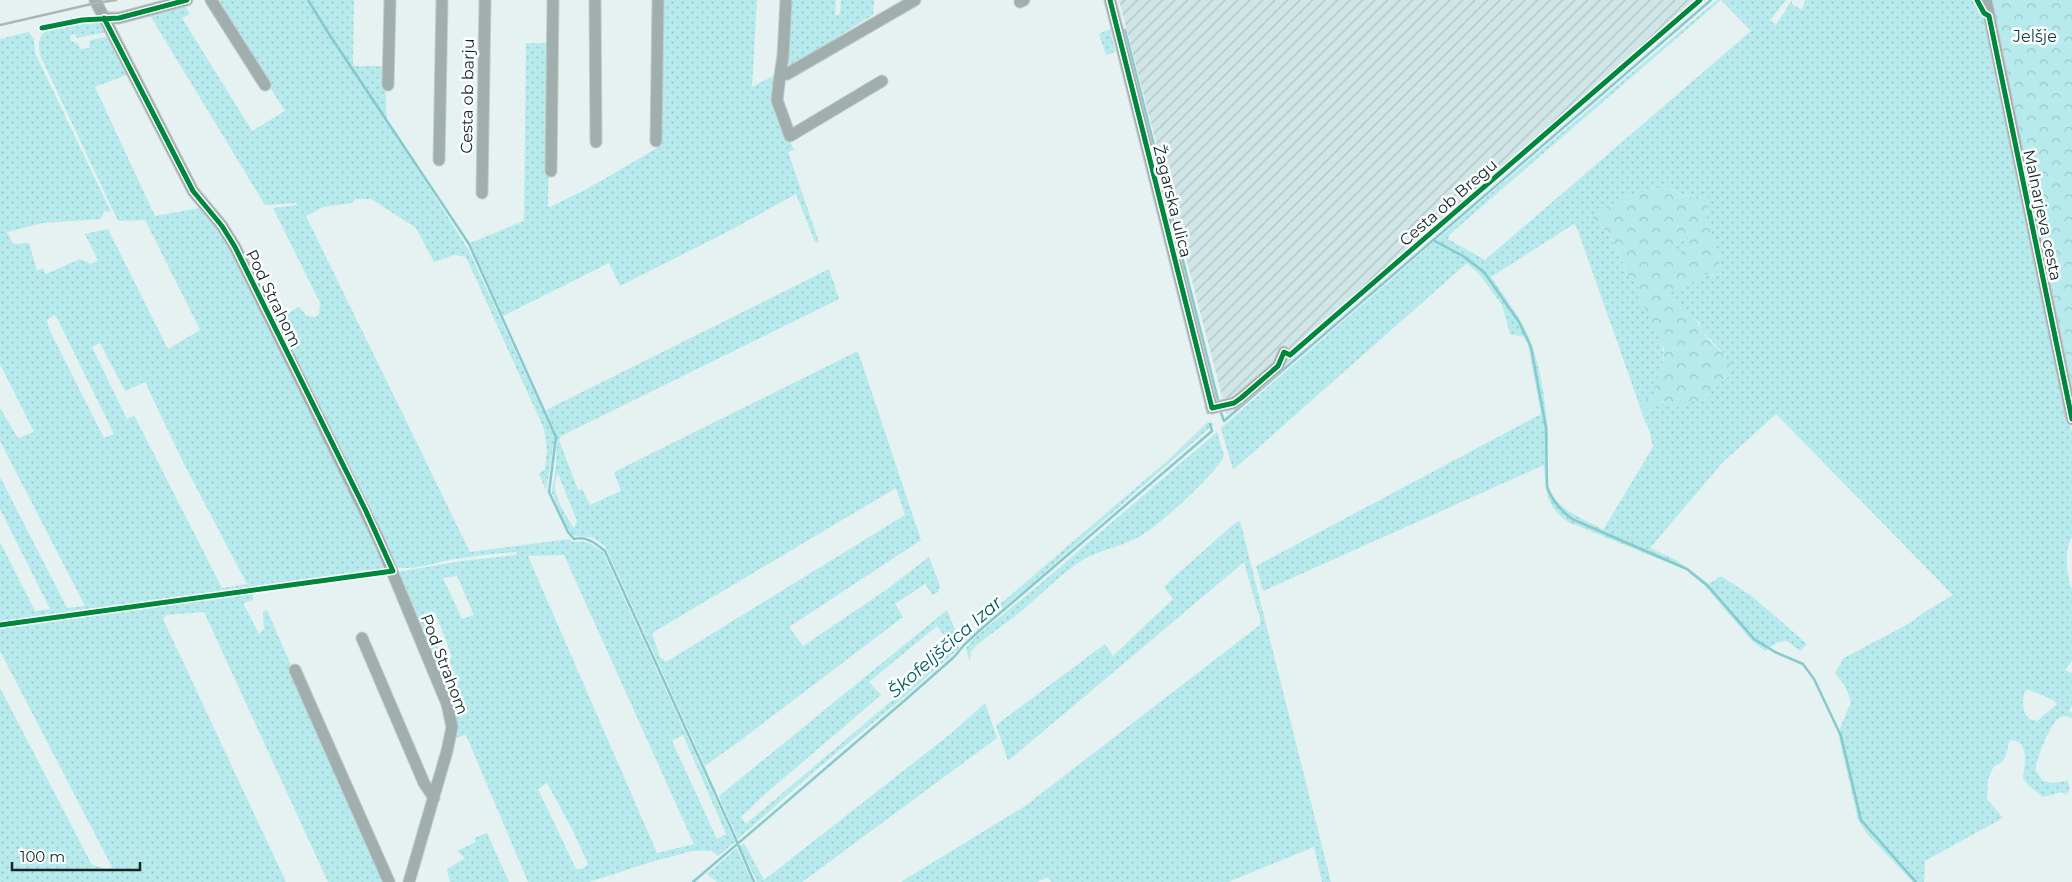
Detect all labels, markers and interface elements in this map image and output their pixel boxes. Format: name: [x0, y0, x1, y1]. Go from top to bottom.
park label: Jelšje: [2012, 27, 2057, 46]
street label: Cesta ob barju: [457, 38, 478, 154]
street label: Žagarska ulica: [1149, 143, 1196, 259]
street label: Malnarjeva cesta: [2019, 148, 2066, 282]
street label: Cesta ob Bregu: [1396, 155, 1501, 250]
street label: Pod Strahom: [242, 247, 305, 350]
water label: Škofeljščica Izar: [884, 591, 1007, 702]
street label: Pod Strahom: [417, 611, 472, 717]
scale bar: [12, 840, 140, 872]
text: 100 m: [20, 847, 65, 866]

